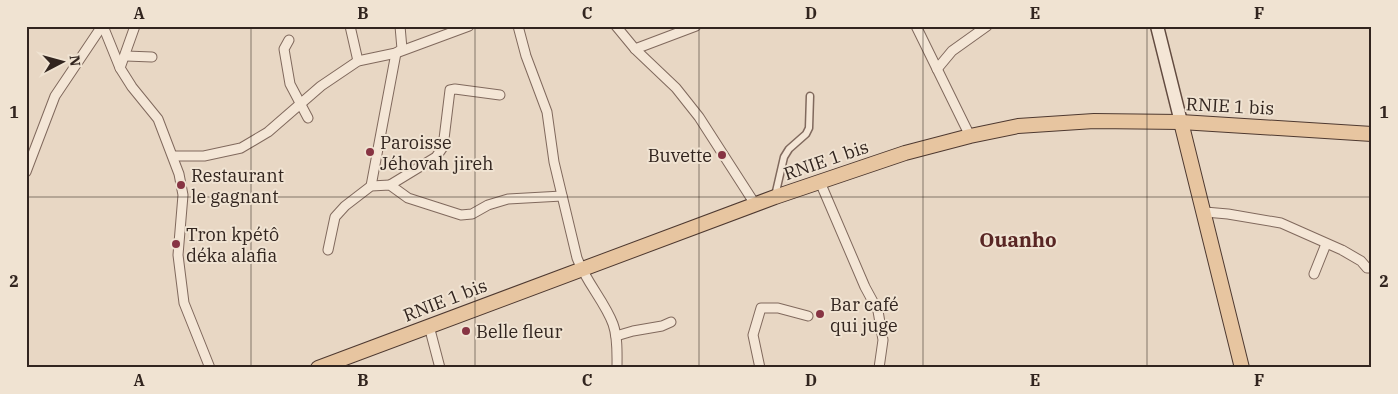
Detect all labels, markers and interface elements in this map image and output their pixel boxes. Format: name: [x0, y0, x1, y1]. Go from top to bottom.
text: A: [133, 3, 145, 23]
text: B: [357, 3, 369, 23]
text: C: [582, 3, 592, 23]
text: D: [805, 3, 817, 23]
text: E: [1030, 3, 1040, 23]
text: F: [1254, 3, 1264, 23]
north arrow: [38, 38, 88, 88]
text: N: [65, 54, 84, 67]
street label: RNIE 1 bis: [1185, 92, 1275, 120]
text: 1: [9, 102, 19, 122]
text: 1: [1379, 102, 1389, 122]
place label: Paroisse Jéhovah jireh: [380, 131, 494, 175]
street label: RNIE 1 bis: [781, 135, 871, 185]
place label: Buvette: [648, 144, 712, 167]
marker: Paroisse Jéhovah jireh: [364, 146, 376, 158]
marker: Buvette: [716, 149, 728, 161]
place label: Restaurant le gagnant: [191, 164, 284, 208]
marker: Restaurant le gagnant: [175, 179, 187, 191]
place label: Tron kpétô déka alafia: [186, 223, 279, 267]
district label: Ouanho: [979, 226, 1057, 253]
marker: Tron kpétô déka alafia: [170, 238, 182, 250]
text: 2: [9, 271, 19, 291]
text: 2: [1379, 271, 1389, 291]
street label: RNIE 1 bis: [400, 273, 490, 327]
place label: Bar café qui juge: [830, 293, 899, 337]
marker: Bar café qui juge: [814, 308, 826, 320]
place label: Belle fleur: [476, 320, 563, 343]
marker: Belle fleur: [460, 325, 472, 337]
text: A: [133, 370, 145, 390]
text: B: [357, 370, 369, 390]
text: C: [582, 370, 592, 390]
text: D: [805, 370, 817, 390]
text: E: [1030, 370, 1040, 390]
text: F: [1254, 370, 1264, 390]

